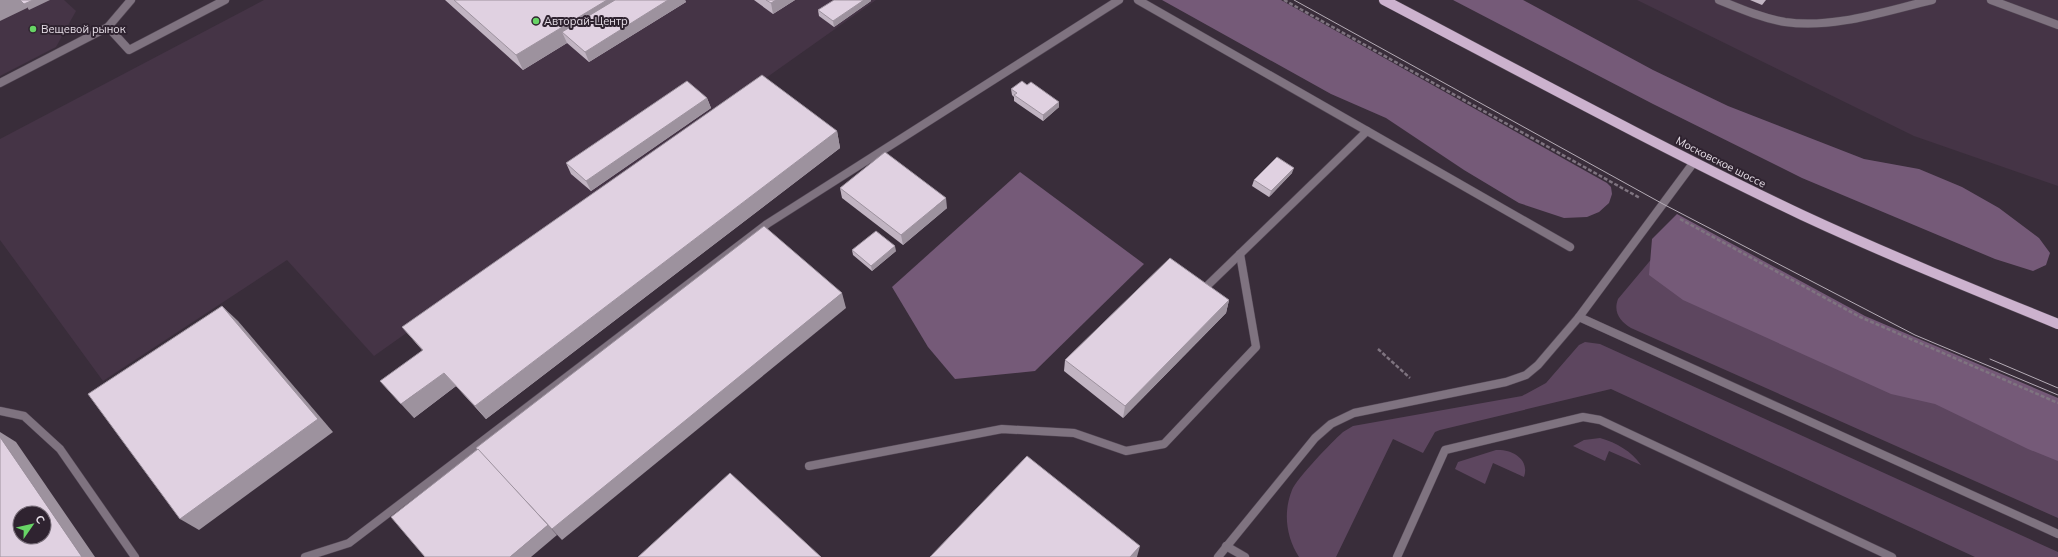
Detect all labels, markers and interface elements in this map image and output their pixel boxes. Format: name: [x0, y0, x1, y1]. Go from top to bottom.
place label: Авторай-Центр: [544, 14, 628, 28]
marker: Авторай-Центр: [531, 16, 541, 26]
place label: Вещевой рынок: [41, 22, 126, 36]
marker: Вещевой рынок: [28, 24, 38, 34]
street label: Московское шоссе: [1674, 133, 1768, 191]
north arrow: [12, 505, 52, 545]
text: С: [32, 512, 48, 527]

